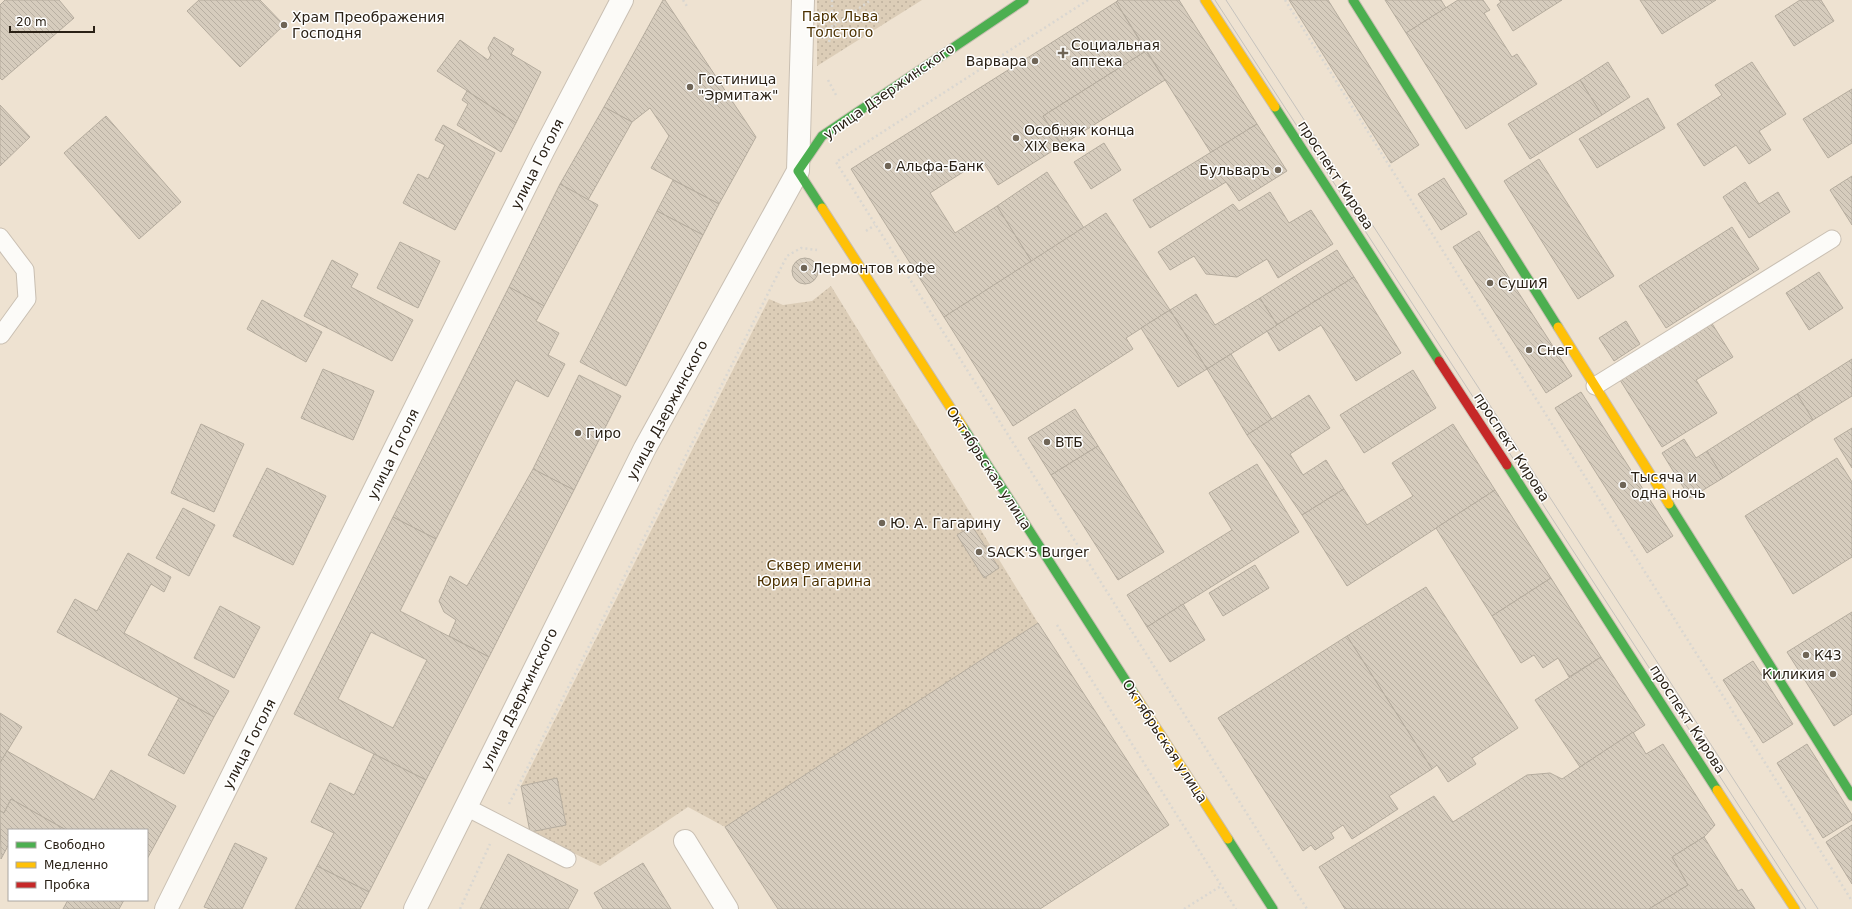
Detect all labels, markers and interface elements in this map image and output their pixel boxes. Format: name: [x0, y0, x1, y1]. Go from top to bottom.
scale bar: [10, 8, 94, 34]
park label: Парк Льва Толстого: [802, 8, 878, 40]
place label: Храм Преображения Господня: [292, 9, 445, 41]
text: 20 m: [16, 15, 47, 29]
marker: Храм Преображения Господня: [279, 20, 289, 30]
place label: Социальная аптека: [1071, 37, 1160, 69]
street label: улица Дзержинского: [820, 40, 958, 142]
marker: Социальная аптека: [1058, 48, 1068, 58]
place label: Варвара: [966, 53, 1027, 69]
marker: Варвара: [1030, 56, 1040, 66]
place label: Гостиница "Эрмитаж": [698, 71, 779, 103]
marker: Гостиница "Эрмитаж": [685, 82, 695, 92]
street label: улица Гоголя: [507, 116, 567, 212]
street label: проспект Кирова: [1295, 118, 1377, 232]
place label: Особняк конца XIX века: [1024, 122, 1135, 154]
marker: Особняк конца XIX века: [1011, 133, 1021, 143]
place label: Альфа-Банк: [896, 158, 984, 174]
marker: Альфа-Банк: [883, 161, 893, 171]
place label: Бульваръ: [1199, 162, 1270, 178]
marker: Бульваръ: [1273, 165, 1283, 175]
place label: Лермонтов кофе: [812, 260, 935, 276]
marker: Лермонтов кофе: [799, 263, 809, 273]
place label: СушиЯ: [1498, 275, 1548, 291]
marker: СушиЯ: [1485, 278, 1495, 288]
street label: улица Дзержинского: [623, 337, 711, 483]
place label: Снег: [1537, 342, 1572, 358]
marker: Снег: [1524, 345, 1534, 355]
street label: проспект Кирова: [1471, 390, 1553, 504]
street label: Октябрьская улица: [943, 403, 1035, 533]
street label: улица Гоголя: [364, 406, 422, 502]
place label: Гиро: [586, 425, 621, 441]
marker: Гиро: [573, 428, 583, 438]
place label: ВТБ: [1055, 434, 1083, 450]
marker: ВТБ: [1042, 437, 1052, 447]
place label: Тысяча и одна ночь: [1630, 469, 1706, 501]
marker: Тысяча и одна ночь: [1618, 480, 1628, 490]
place label: Ю. А. Гагарину: [890, 515, 1001, 531]
marker: Ю. А. Гагарину: [877, 518, 887, 528]
place label: SACK'S Burger: [987, 544, 1089, 560]
marker: SACK'S Burger: [974, 547, 984, 557]
park label: Сквер имени Юрия Гагарина: [757, 557, 871, 589]
street label: улица Дзержинского: [478, 625, 560, 773]
place label: К43: [1814, 647, 1842, 663]
marker: К43: [1801, 650, 1811, 660]
street label: проспект Кирова: [1647, 662, 1729, 776]
place label: Киликия: [1762, 666, 1825, 682]
marker: Киликия: [1828, 669, 1838, 679]
street label: Октябрьская улица: [1119, 676, 1211, 806]
street label: улица Гоголя: [219, 696, 279, 792]
legend: [8, 829, 148, 901]
text: Свободно: [44, 838, 105, 852]
text: Медленно: [44, 858, 108, 872]
text: Пробка: [44, 878, 90, 892]

